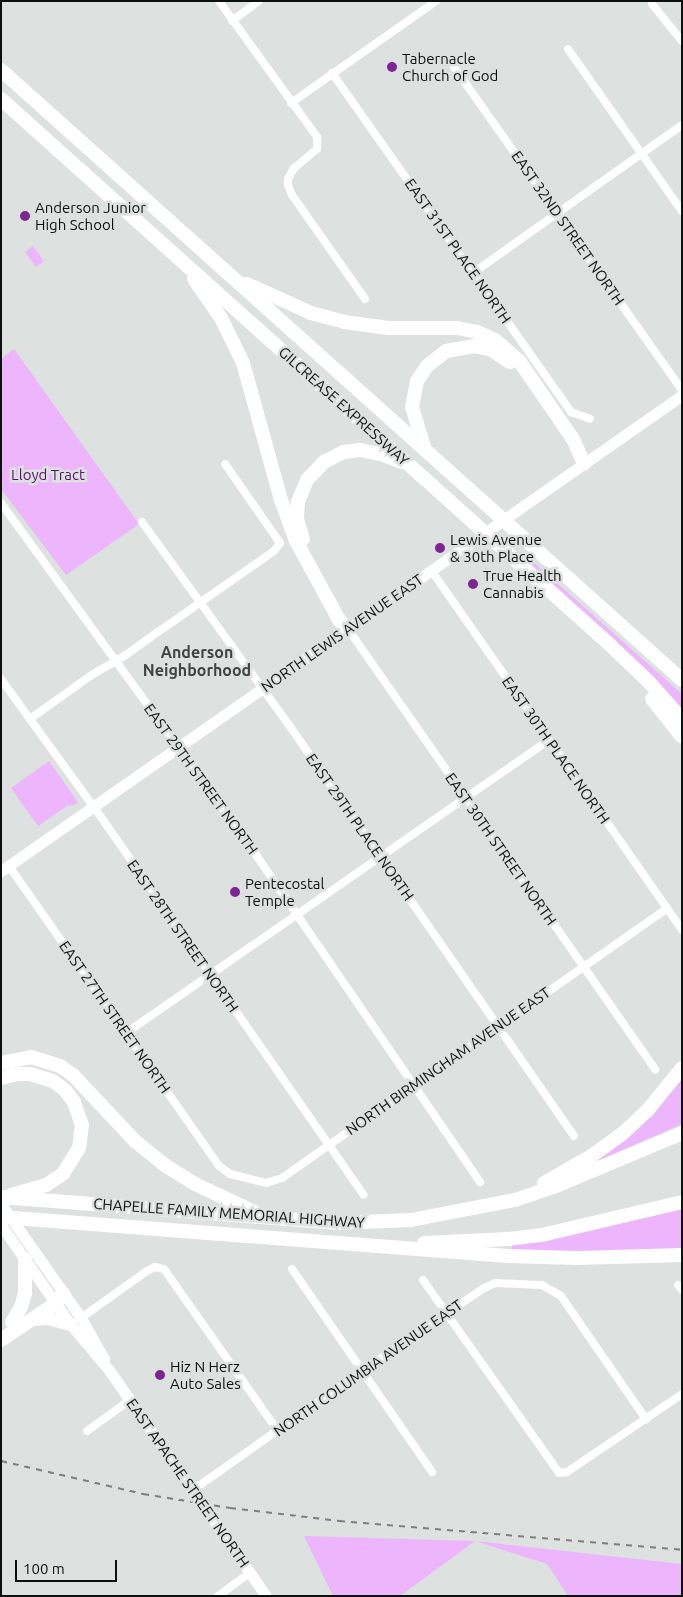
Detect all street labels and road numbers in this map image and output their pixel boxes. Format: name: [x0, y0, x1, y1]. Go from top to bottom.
street label: EAST 32ND STREET NORTH: [508, 147, 628, 309]
street label: EAST 31ST PLACE NORTH: [401, 175, 515, 327]
street label: GILCREASE EXPRESSWAY: [275, 343, 413, 469]
street label: NORTH LEWIS AVENUE EAST: [258, 570, 426, 696]
street label: EAST 30TH PLACE NORTH: [498, 673, 614, 827]
street label: EAST 29TH STREET NORTH: [140, 700, 262, 858]
street label: EAST 29TH PLACE NORTH: [302, 750, 418, 904]
street label: EAST 30TH STREET NORTH: [441, 769, 561, 929]
street label: EAST 28TH STREET NORTH: [123, 856, 243, 1016]
street label: EAST 27TH STREET NORTH: [55, 937, 175, 1097]
street label: NORTH BIRMINGHAM AVENUE EAST: [342, 983, 554, 1139]
street label: CHAPELLE FAMILY MEMORIAL HIGHWAY: [93, 1195, 365, 1231]
street label: NORTH COLUMBIA AVENUE EAST: [270, 1296, 466, 1440]
street label: EAST APACHE STREET NORTH: [123, 1395, 253, 1571]

